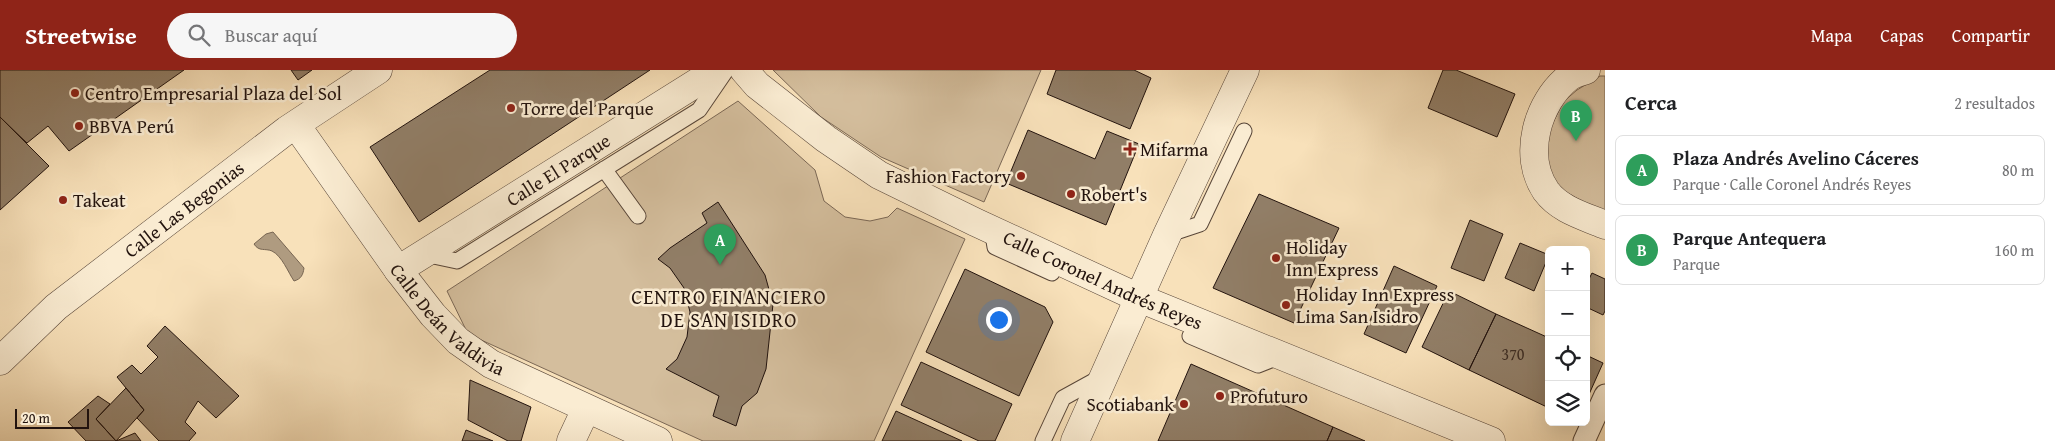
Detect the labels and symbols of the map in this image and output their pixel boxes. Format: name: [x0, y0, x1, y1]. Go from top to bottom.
place label: Centro Empresarial Plaza del Sol: [85, 79, 342, 107]
marker: Centro Empresarial Plaza del Sol: [69, 87, 81, 99]
place label: Torre del Parque: [521, 94, 654, 122]
pin: B: [1560, 100, 1592, 141]
marker: Torre del Parque: [505, 102, 517, 114]
place label: BBVA Perú: [89, 112, 175, 140]
marker: BBVA Perú: [73, 120, 85, 132]
street label: Calle El Parque: [501, 126, 616, 213]
place label: Mifarma: [1140, 135, 1208, 163]
marker: Mifarma: [1124, 143, 1136, 155]
street label: Calle Las Begonias: [118, 154, 250, 264]
place label: Fashion Factory: [886, 162, 1012, 190]
marker: Fashion Factory: [1015, 170, 1027, 182]
place label: Robert's: [1081, 180, 1147, 208]
place label: Takeat: [73, 186, 126, 214]
marker: Robert's: [1065, 188, 1077, 200]
marker: Takeat: [57, 194, 69, 206]
street label: Calle Coronel Andrés Reyes: [999, 223, 1207, 336]
pin: A: [704, 224, 736, 265]
place label: Holiday Inn Express: [1286, 233, 1378, 283]
marker: Holiday Inn Express: [1270, 252, 1282, 264]
street label: Calle Deán Valdivia: [383, 257, 509, 382]
place label: Holiday Inn Express Lima San Isidro: [1296, 280, 1454, 330]
district label: CENTRO FINANCIERO DE SAN ISIDRO: [631, 282, 827, 334]
marker: Holiday Inn Express Lima San Isidro: [1280, 299, 1292, 311]
your location: [986, 307, 1012, 333]
house number: 370: [1501, 342, 1525, 366]
place label: Profuturo: [1230, 382, 1308, 410]
place label: Scotiabank: [1086, 390, 1174, 418]
marker: Profuturo: [1214, 390, 1226, 402]
marker: Scotiabank: [1178, 398, 1190, 410]
scale bar: [15, 406, 89, 429]

